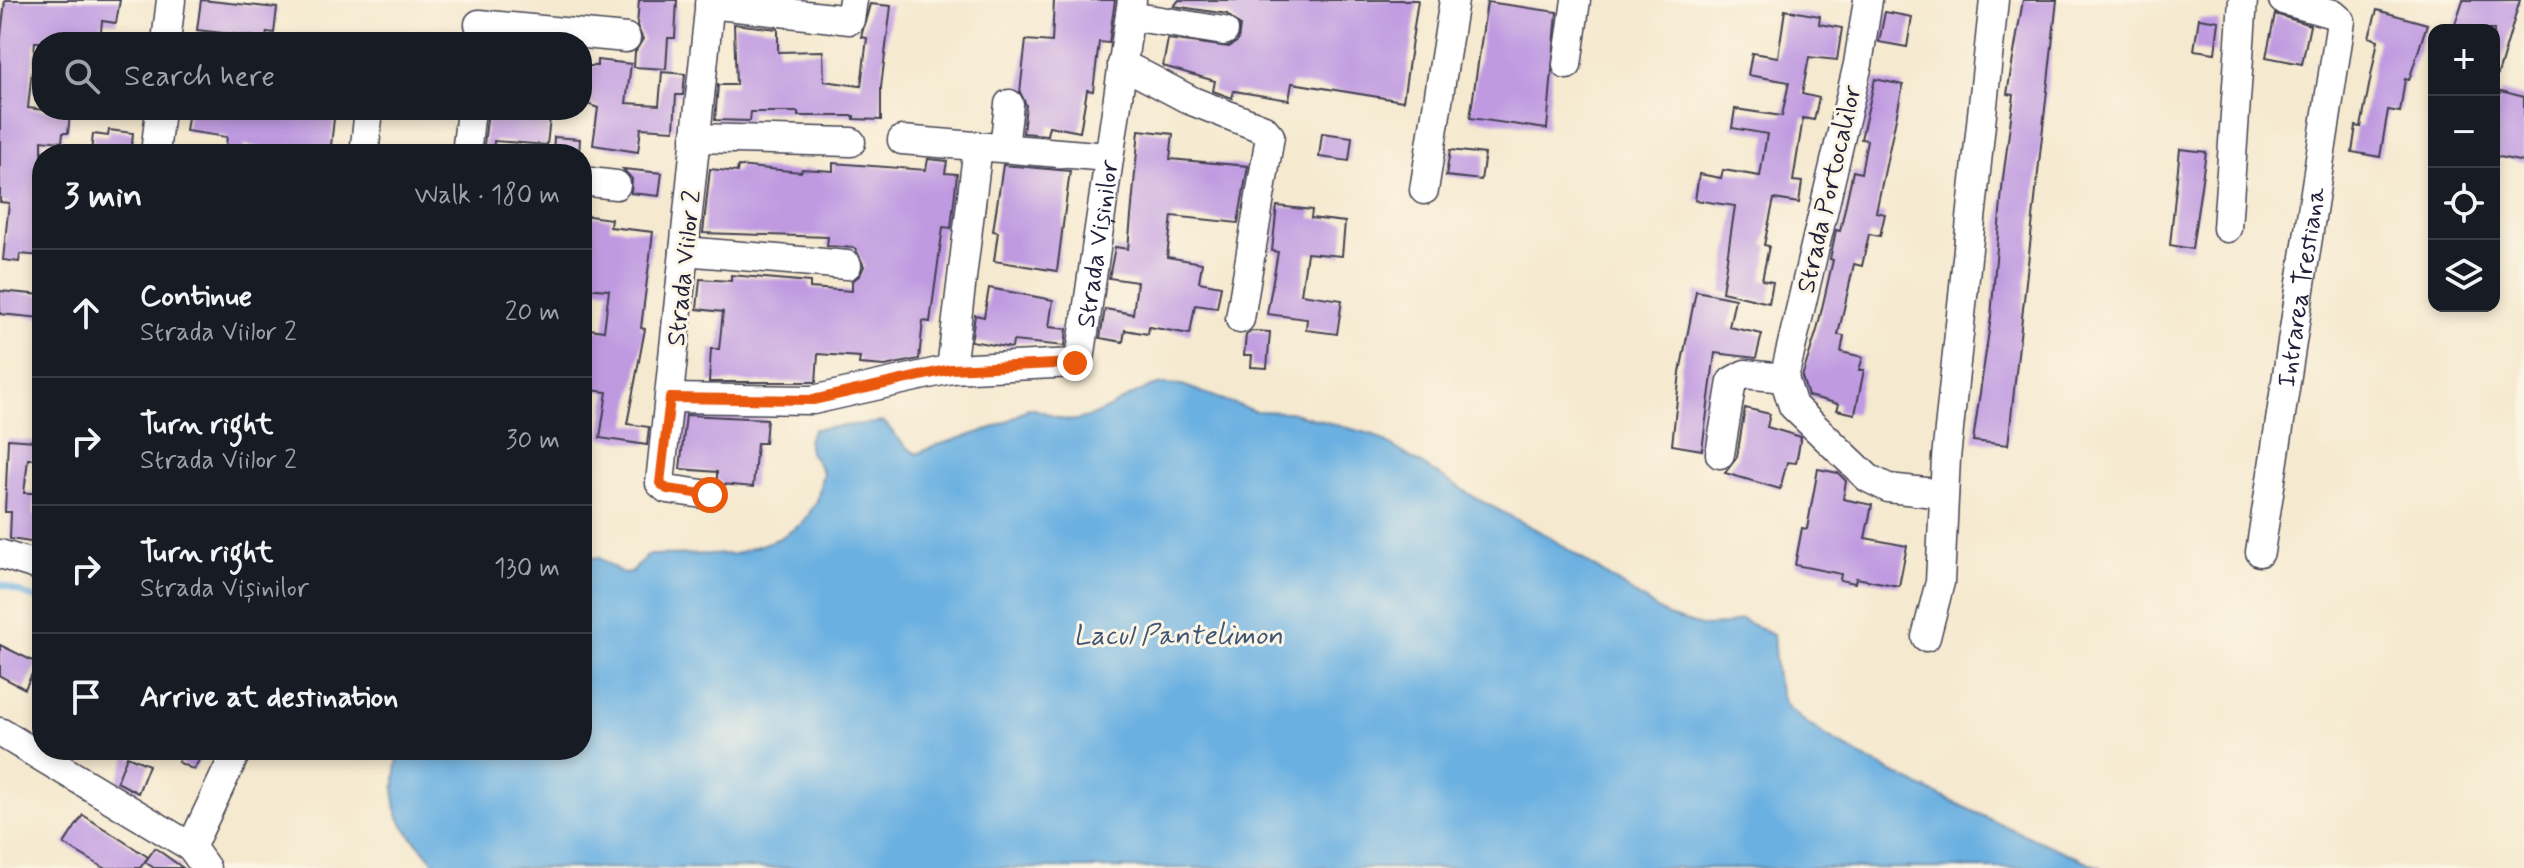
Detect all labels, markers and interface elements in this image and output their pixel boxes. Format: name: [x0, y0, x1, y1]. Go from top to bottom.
map controls: [2428, 24, 2500, 312]
button: +: [2428, 24, 2500, 96]
search box: [32, 32, 592, 120]
icon: search: [60, 54, 104, 98]
text: Search here: [124, 57, 275, 96]
street label: Strada Portocalilor: [1790, 82, 1870, 297]
button: −: [2428, 96, 2500, 168]
street label: Strada Vișinilor: [1070, 157, 1128, 330]
button: locate: [2428, 168, 2500, 240]
text: 3 min: [64, 174, 142, 219]
text: Walk · 180 m: [415, 179, 560, 213]
street label: Intrarea Trestiana: [2270, 185, 2334, 390]
street label: Strada Viilor 2: [660, 188, 710, 348]
button: layers: [2428, 240, 2500, 312]
text: Continue: [140, 277, 252, 316]
icon: ahead: [64, 291, 108, 335]
text: 20 m: [505, 296, 560, 330]
text: Strada Viilor 2: [140, 316, 297, 350]
route end: [1057, 345, 1093, 381]
text: Turn right: [140, 405, 273, 444]
icon: right: [64, 419, 108, 463]
text: 30 m: [506, 424, 560, 458]
text: Strada Viilor 2: [140, 444, 297, 478]
route start: [692, 477, 728, 513]
text: Turn right: [140, 533, 273, 572]
icon: right: [64, 547, 108, 591]
text: 130 m: [494, 552, 560, 586]
text: Strada Vișinilor: [140, 572, 309, 606]
water label: Lacul Pantelimon: [1073, 618, 1283, 655]
icon: arrive: [64, 675, 108, 719]
text: Arrive at destination: [140, 678, 398, 717]

